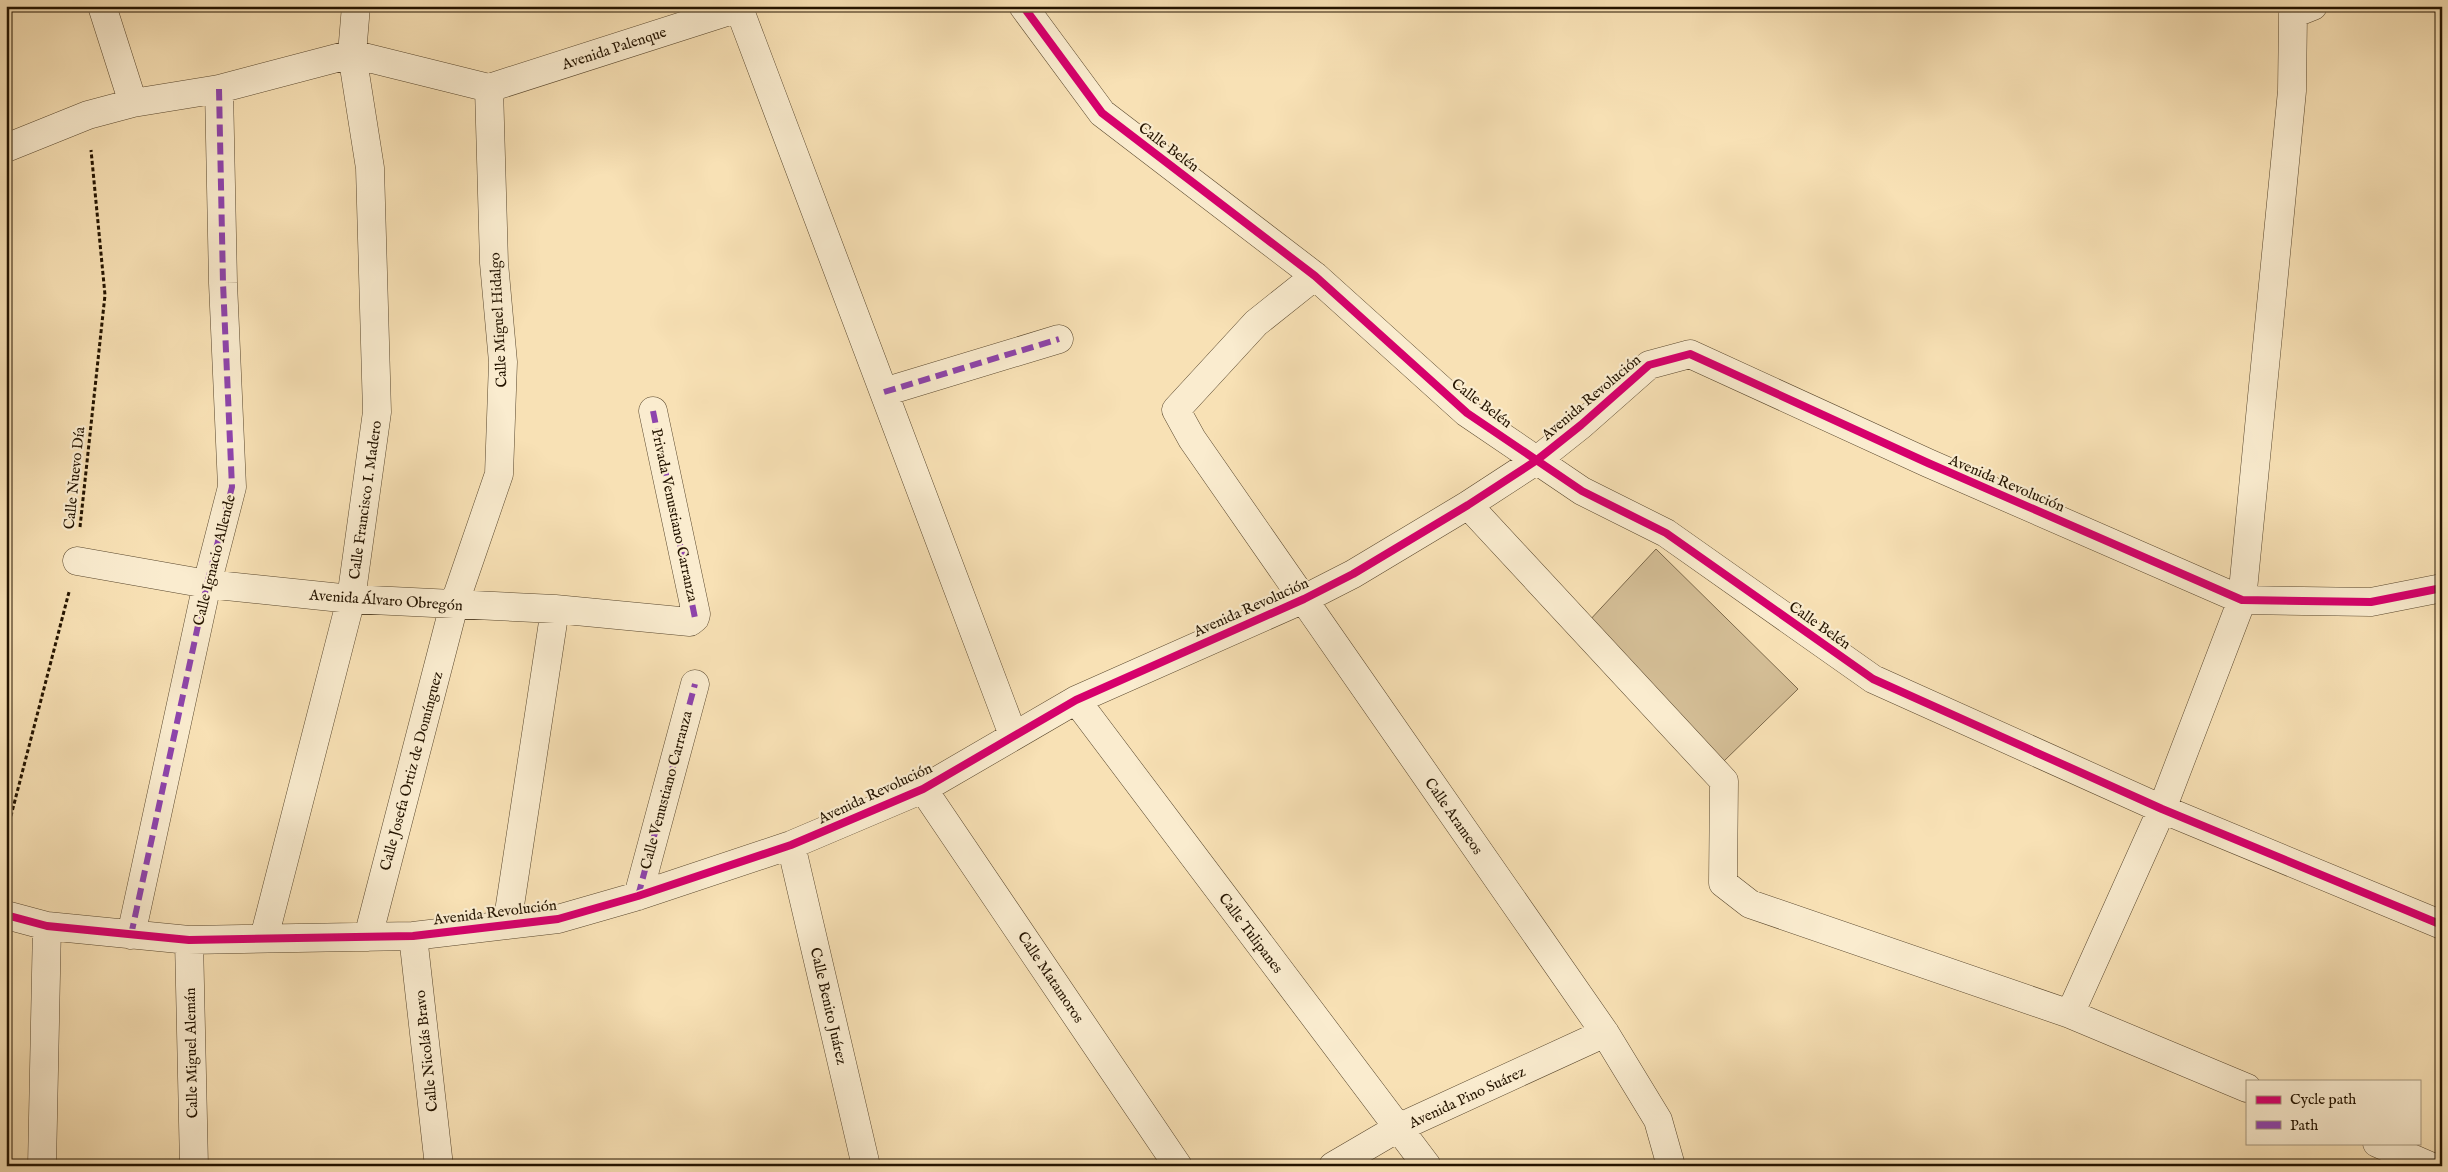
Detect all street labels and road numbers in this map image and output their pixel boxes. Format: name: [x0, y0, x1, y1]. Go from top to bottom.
street label: Avenida Palenque: [558, 23, 669, 75]
street label: Calle Belén: [1135, 118, 1203, 176]
street label: Calle Miguel Hidalgo: [485, 252, 512, 388]
street label: Avenida Revolución: [1537, 350, 1645, 445]
street label: Calle Belén: [1448, 374, 1516, 432]
street label: Calle Francisco I. Madero: [345, 419, 386, 581]
street label: Calle Nuevo Día: [60, 425, 89, 530]
street label: Privada Venustiano Carranza: [647, 427, 702, 604]
street label: Avenida Revolución: [1945, 450, 2068, 516]
street label: Calle Ignacio Allende: [189, 493, 240, 628]
street label: Avenida Revolución: [1190, 574, 1312, 642]
street label: Avenida Álvaro Obregón: [308, 586, 463, 615]
street label: Calle Belén: [1785, 597, 1854, 654]
street label: Calle Josefa Ortiz de Domínguez: [376, 669, 447, 873]
street label: Calle Venustiano Carranza: [636, 708, 697, 872]
street label: Avenida Revolución: [814, 759, 935, 829]
street label: Calle Arameos: [1420, 774, 1487, 858]
street label: Calle Tulipanes: [1214, 889, 1287, 977]
street label: Avenida Revolución: [431, 896, 558, 930]
street label: Calle Matamoros: [1013, 928, 1088, 1027]
street label: Calle Benito Juárez: [806, 945, 851, 1067]
street label: Calle Miguel Alemán: [181, 987, 202, 1119]
street label: Calle Nicolás Bravo: [411, 989, 442, 1113]
street label: Avenida Pino Suárez: [1405, 1062, 1529, 1133]

